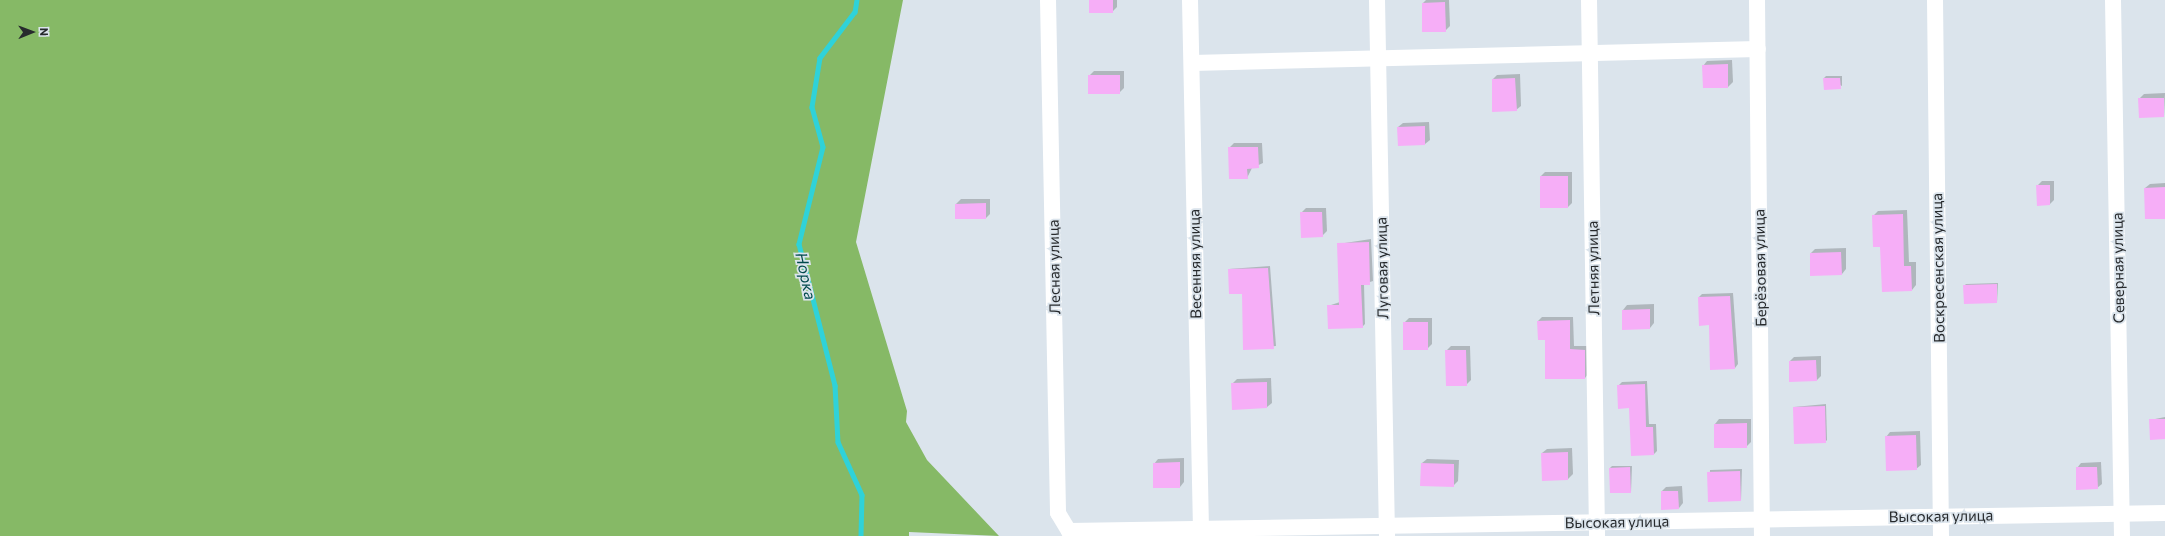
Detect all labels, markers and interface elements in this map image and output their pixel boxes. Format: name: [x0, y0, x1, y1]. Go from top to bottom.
north arrow: [12, 12, 52, 52]
text: N: [38, 28, 51, 36]
street label: Воскресенская улица: [1928, 193, 1948, 343]
street label: Весенняя улица: [1185, 209, 1205, 319]
street label: Берёзовая улица: [1750, 209, 1770, 327]
street label: Северная улица: [2108, 212, 2128, 324]
street label: Луговая улица: [1372, 217, 1392, 319]
street label: Лесная улица: [1044, 219, 1064, 315]
street label: Летняя улица: [1583, 221, 1603, 315]
water label: Норка: [792, 251, 820, 301]
street label: Высокая улица: [1889, 506, 1993, 526]
street label: Высокая улица: [1565, 512, 1669, 532]

